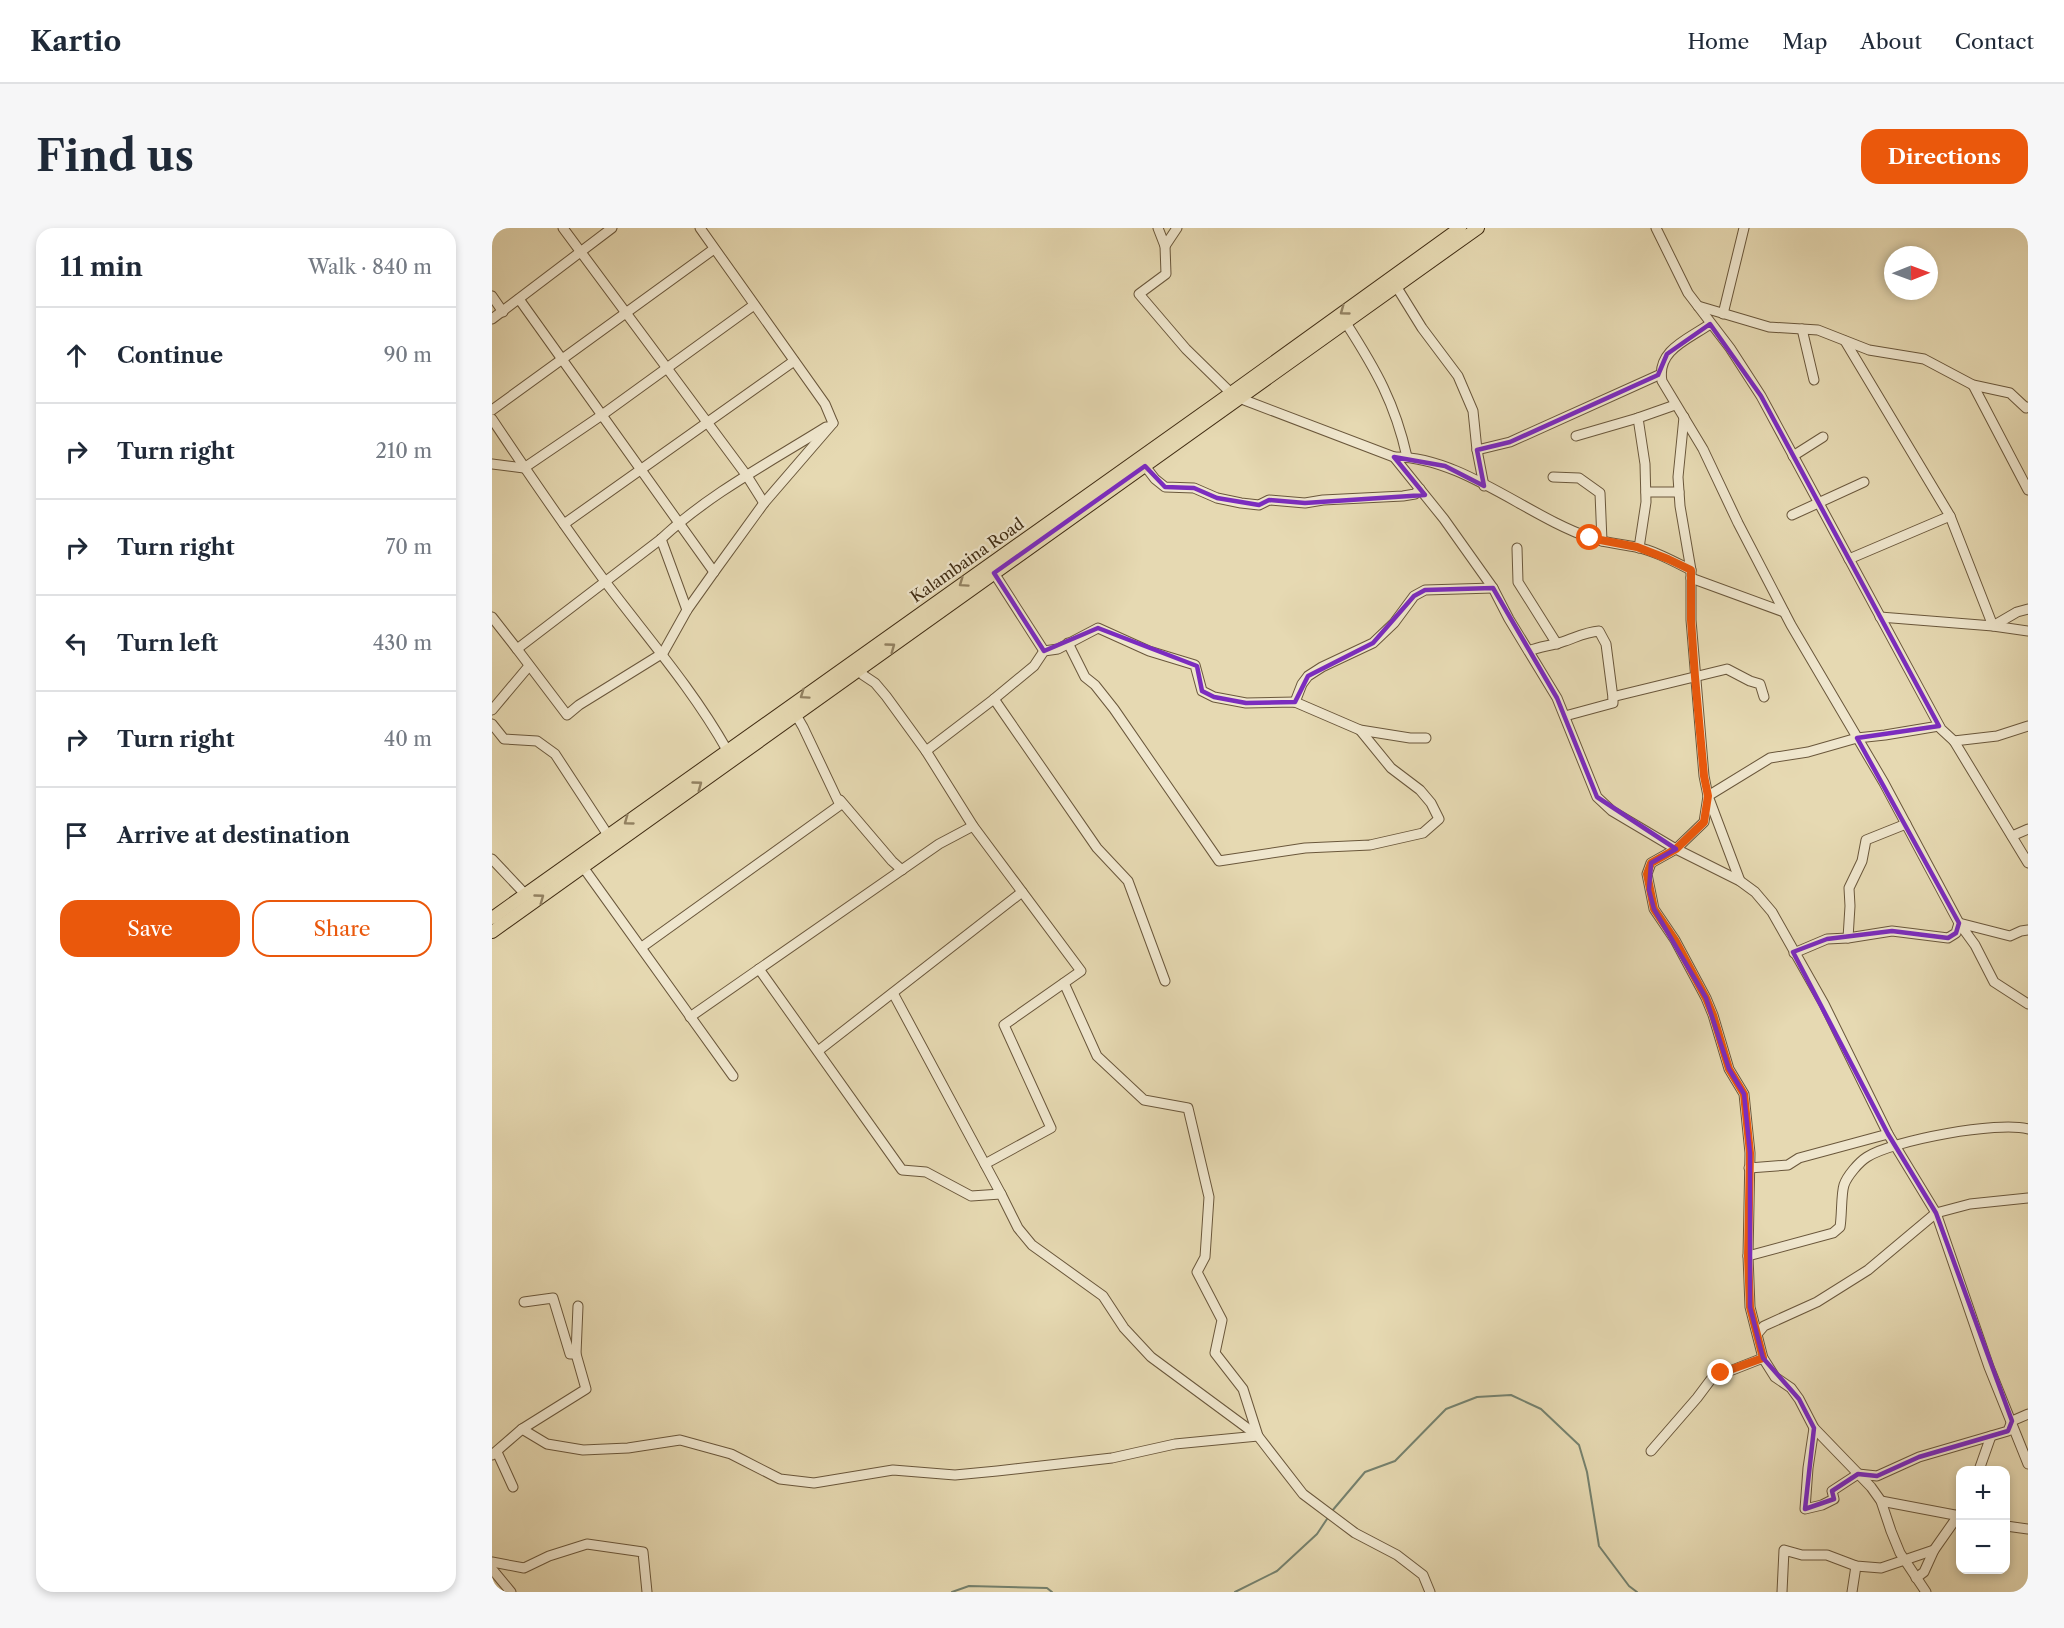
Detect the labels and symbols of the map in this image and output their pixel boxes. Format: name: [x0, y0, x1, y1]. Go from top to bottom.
north arrow: [1884, 246, 1938, 300]
one-way arrow: [1340, 304, 1351, 315]
street label: Kalambaina Road: [906, 513, 1028, 607]
route start: [1576, 524, 1602, 550]
one-way arrow: [959, 576, 970, 587]
one-way arrow: [885, 643, 896, 654]
one-way arrow: [799, 688, 810, 699]
one-way arrow: [692, 781, 703, 792]
one-way arrow: [623, 814, 634, 825]
one-way arrow: [533, 894, 544, 905]
route end: [1707, 1359, 1733, 1385]

